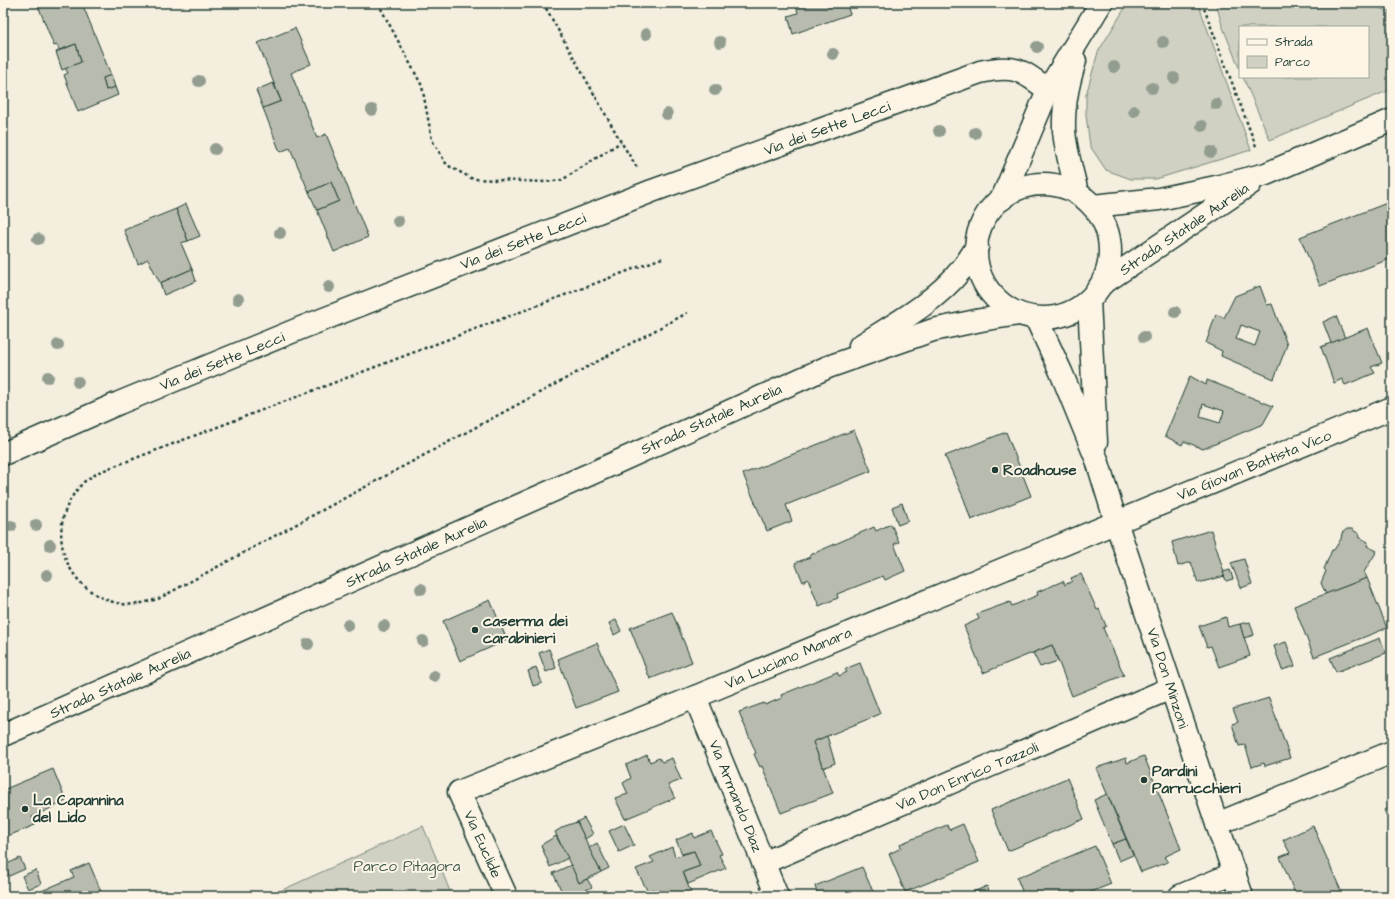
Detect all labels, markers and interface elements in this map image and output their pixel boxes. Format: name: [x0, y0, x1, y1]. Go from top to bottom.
legend: [1239, 26, 1369, 78]
text: Strada: [1275, 34, 1313, 51]
text: Parco: [1275, 54, 1310, 71]
street label: Via dei Sette Lecci: [761, 96, 894, 161]
street label: Strada Statale Aurelia: [1115, 178, 1254, 281]
street label: Via dei Sette Lecci: [457, 208, 590, 275]
street label: Via dei Sette Lecci: [157, 327, 289, 396]
street label: Strada Statale Aurelia: [637, 379, 785, 460]
street label: Via Giovan Battista Vico: [1174, 425, 1335, 506]
place label: Roadhouse: [1003, 460, 1077, 481]
marker: Roadhouse: [990, 465, 1000, 475]
street label: Strada Statale Aurelia: [342, 512, 490, 593]
place label: caserma dei carabinieri: [483, 611, 568, 649]
street label: Via Luciano Manara: [722, 622, 855, 695]
marker: caserma dei carabinieri: [470, 625, 480, 635]
street label: Via Don Minzoni: [1141, 625, 1194, 732]
street label: Strada Statale Aurelia: [46, 643, 194, 724]
street label: Via Armando Diaz: [703, 737, 768, 856]
street label: Via Don Enrico Tazzoli: [893, 737, 1042, 816]
place label: Pardini Parrucchieri: [1152, 761, 1241, 799]
marker: Pardini Parrucchieri: [1139, 775, 1149, 785]
place label: La Capannina del Lido: [32, 790, 124, 828]
marker: La Capannina del Lido: [20, 804, 30, 814]
street label: Via Euclide: [458, 807, 507, 881]
park label: Parco Pitagora: [353, 856, 461, 878]

